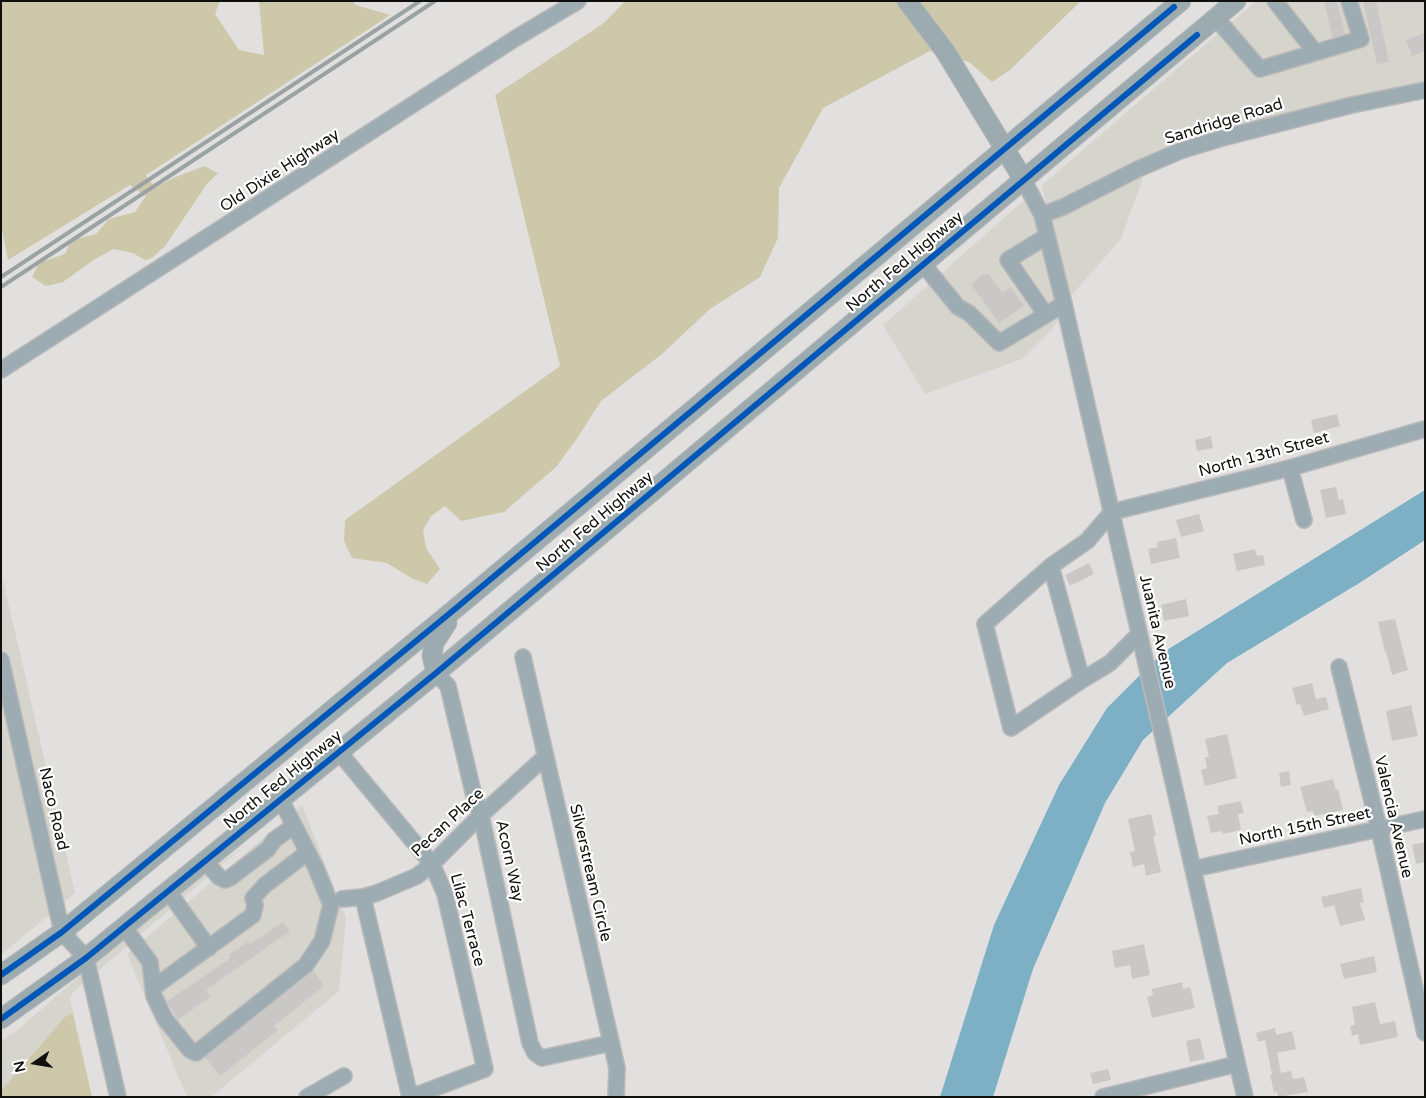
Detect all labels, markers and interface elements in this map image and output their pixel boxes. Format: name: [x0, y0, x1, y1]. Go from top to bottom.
street label: Sandridge Road: [1163, 95, 1285, 149]
street label: Old Dixie Highway: [217, 125, 343, 217]
street label: North Fed Highway: [843, 208, 967, 316]
street label: North 13th Street: [1197, 428, 1331, 482]
street label: North Fed Highway: [533, 468, 657, 576]
street label: Juanita Avenue: [1135, 573, 1179, 691]
street label: North Fed Highway: [220, 726, 346, 834]
street label: Valencia Avenue: [1370, 754, 1416, 880]
street label: Naco Road: [34, 766, 72, 852]
street label: Pecan Place: [408, 785, 488, 861]
street label: Silverstream Circle: [565, 802, 615, 944]
street label: North 15th Street: [1237, 804, 1373, 850]
street label: Acorn Way: [491, 818, 527, 904]
street label: Lilac Terrace: [445, 871, 489, 969]
north arrow: [10, 1038, 60, 1088]
text: N: [10, 1059, 29, 1074]

